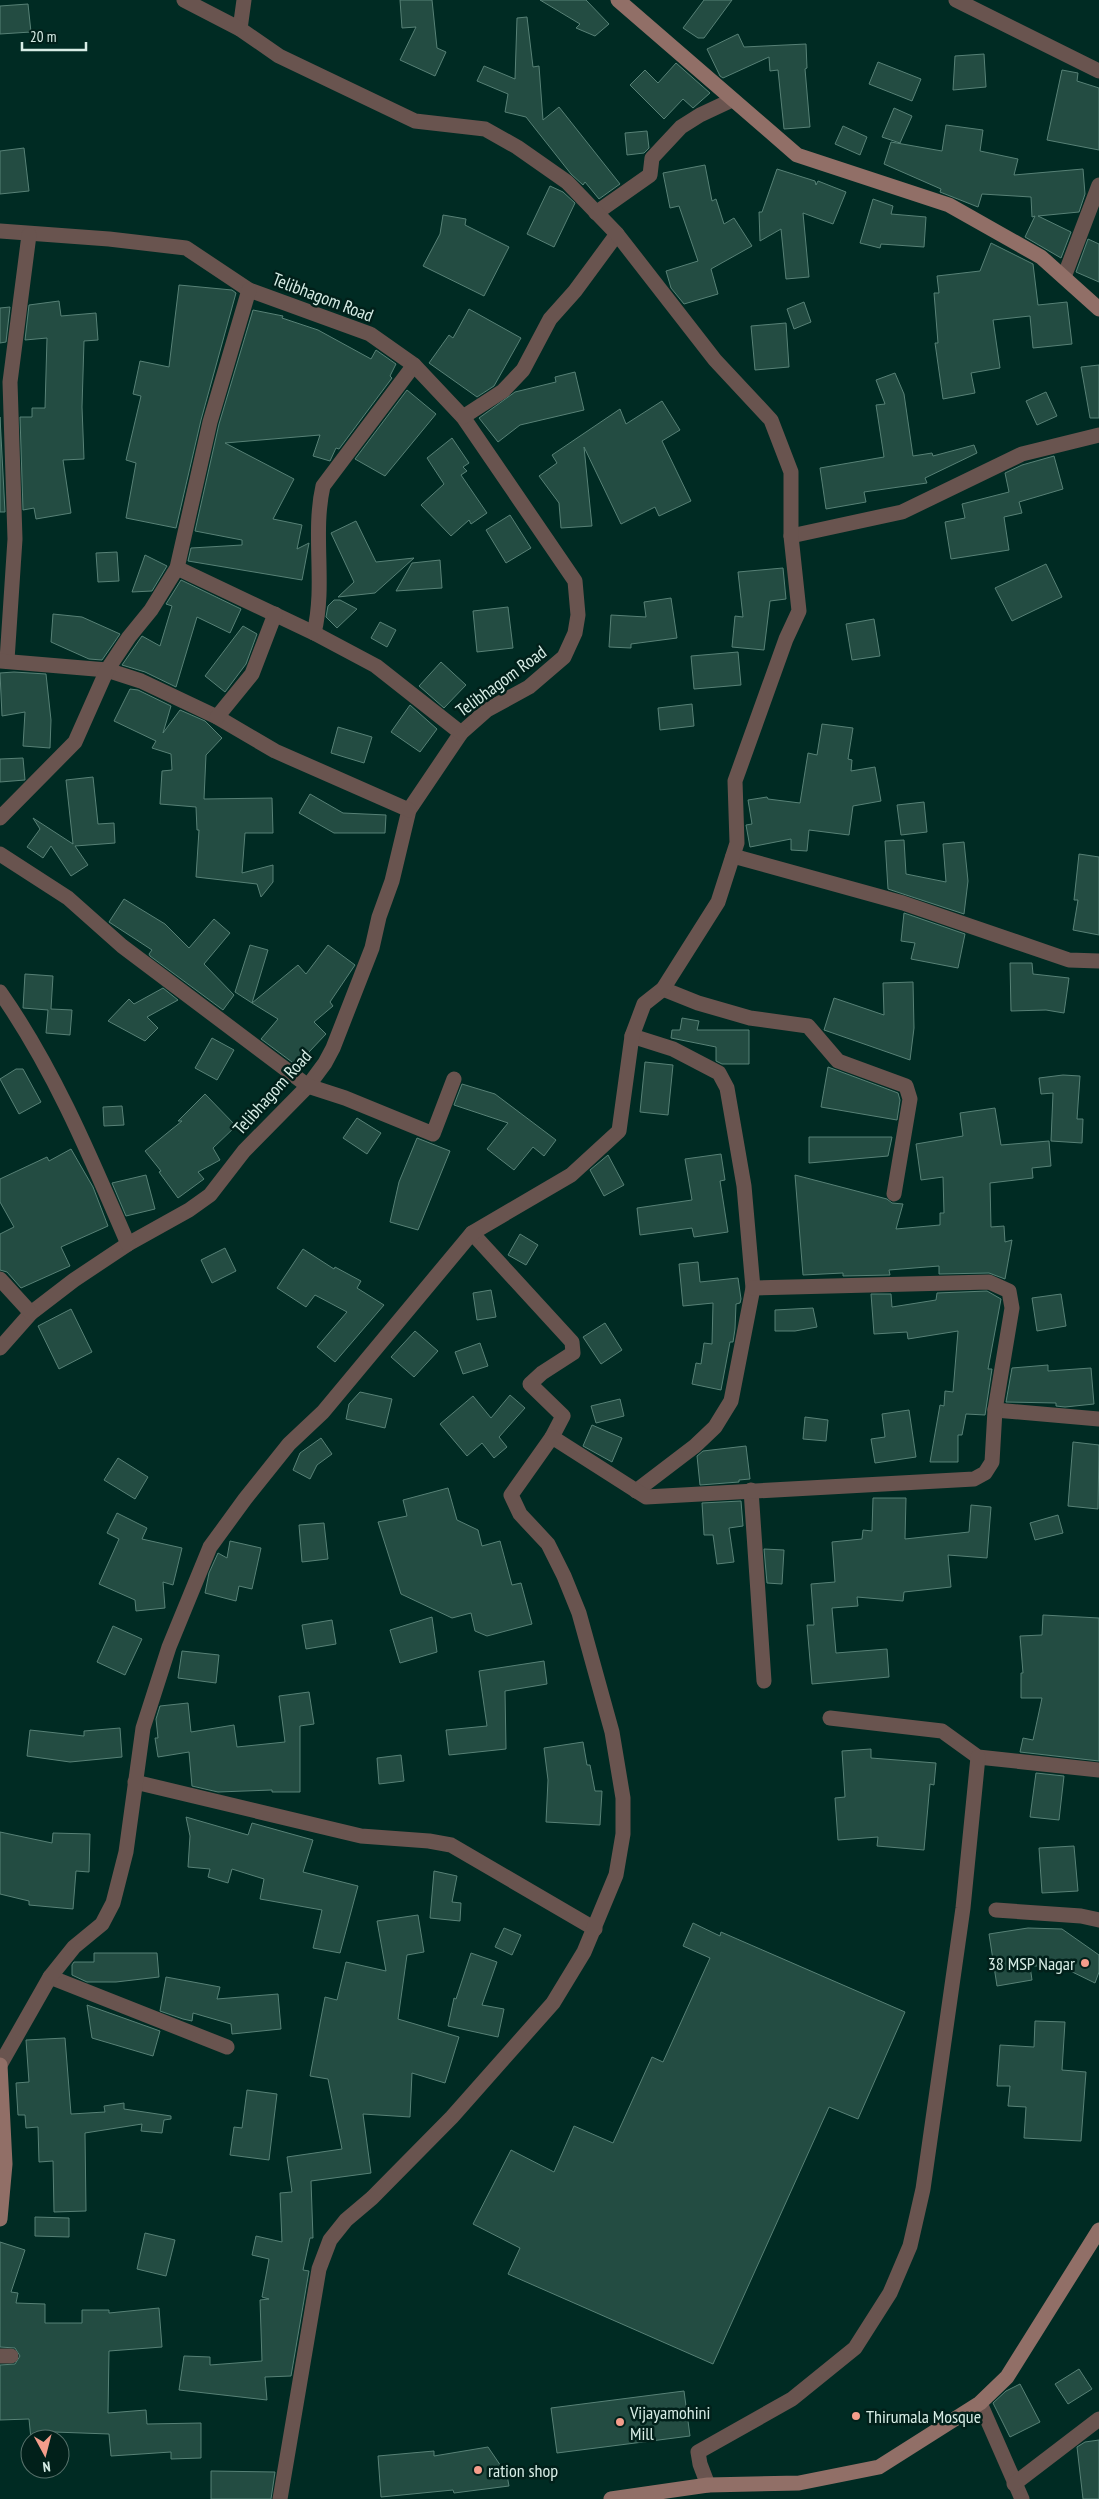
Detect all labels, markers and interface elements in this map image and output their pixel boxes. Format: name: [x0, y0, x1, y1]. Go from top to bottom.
scale bar: [22, 20, 86, 52]
text: 20 m: [30, 27, 56, 46]
street label: Telibhagom Road: [269, 267, 377, 327]
street label: Telibhagom Road: [451, 640, 551, 722]
street label: Telibhagom Road: [228, 1045, 316, 1139]
place label: 38 MSP Nagar: [988, 1952, 1075, 1975]
marker: 38 MSP Nagar: [1079, 1957, 1091, 1969]
place label: Vijayamohini Mill: [629, 2401, 710, 2445]
place label: Thirumala Mosque: [866, 2405, 981, 2428]
marker: Thirumala Mosque: [850, 2410, 862, 2422]
marker: Vijayamohini Mill: [614, 2416, 626, 2428]
north arrow: [20, 2429, 70, 2479]
text: N: [42, 2458, 51, 2476]
place label: ration shop: [488, 2459, 558, 2482]
marker: ration shop: [472, 2464, 484, 2476]

